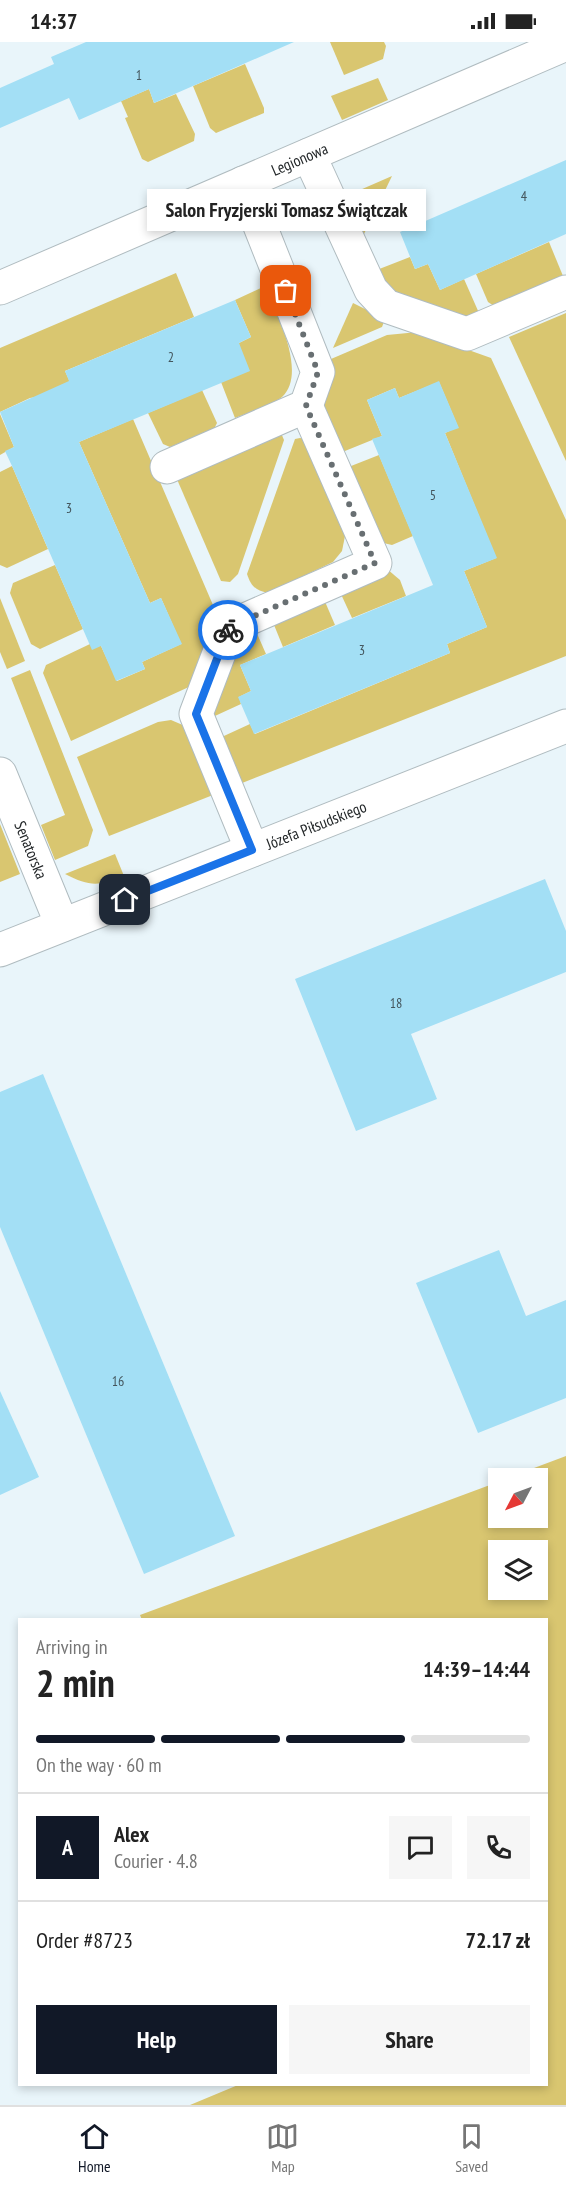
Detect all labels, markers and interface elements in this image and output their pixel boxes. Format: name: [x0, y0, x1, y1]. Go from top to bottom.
text: 14:37: [30, 7, 78, 35]
house number: 1: [136, 66, 142, 84]
street label: Legionowa: [268, 138, 331, 180]
house number: 4: [521, 187, 528, 205]
callout: Salon Fryzjerski Tomasz Świątczak: [146, 189, 425, 231]
text: Salon Fryzjerski Tomasz Świątczak: [165, 197, 408, 223]
pin: [260, 265, 311, 316]
icon: bag: [269, 274, 302, 307]
house number: 2: [168, 348, 174, 366]
house number: 5: [430, 486, 436, 504]
house number: 3: [66, 499, 72, 517]
courier: [198, 600, 258, 660]
icon: bike: [212, 614, 245, 647]
house number: 3: [359, 641, 365, 659]
street label: Józefa Piłsudskiego: [262, 796, 369, 854]
street label: Senatorska: [10, 818, 52, 882]
pin: [99, 874, 150, 925]
icon: home: [108, 883, 141, 916]
house number: 18: [390, 994, 402, 1012]
house number: 16: [112, 1372, 124, 1390]
north arrow: [488, 1468, 548, 1528]
map controls: [488, 1468, 548, 1600]
button: layers: [488, 1540, 548, 1600]
text: Arriving in: [36, 1634, 108, 1660]
text: 14:39–14:44: [423, 1655, 530, 1683]
text: 2 min: [36, 1657, 115, 1708]
text: On the way · 60 m: [36, 1752, 162, 1778]
button: chat: [389, 1816, 452, 1879]
button: phone: [467, 1816, 530, 1879]
text: Alex: [114, 1820, 149, 1848]
text: A: [62, 1833, 73, 1861]
text: Courier · 4.8: [114, 1848, 198, 1874]
text: Order #8723: [36, 1926, 133, 1954]
text: 72.17 zł: [465, 1926, 530, 1954]
button: Help: [36, 2005, 277, 2074]
button: Share: [289, 2005, 530, 2074]
tab: Home: [78, 2120, 111, 2176]
tab: Map: [266, 2120, 299, 2176]
tab: Saved: [455, 2120, 488, 2176]

